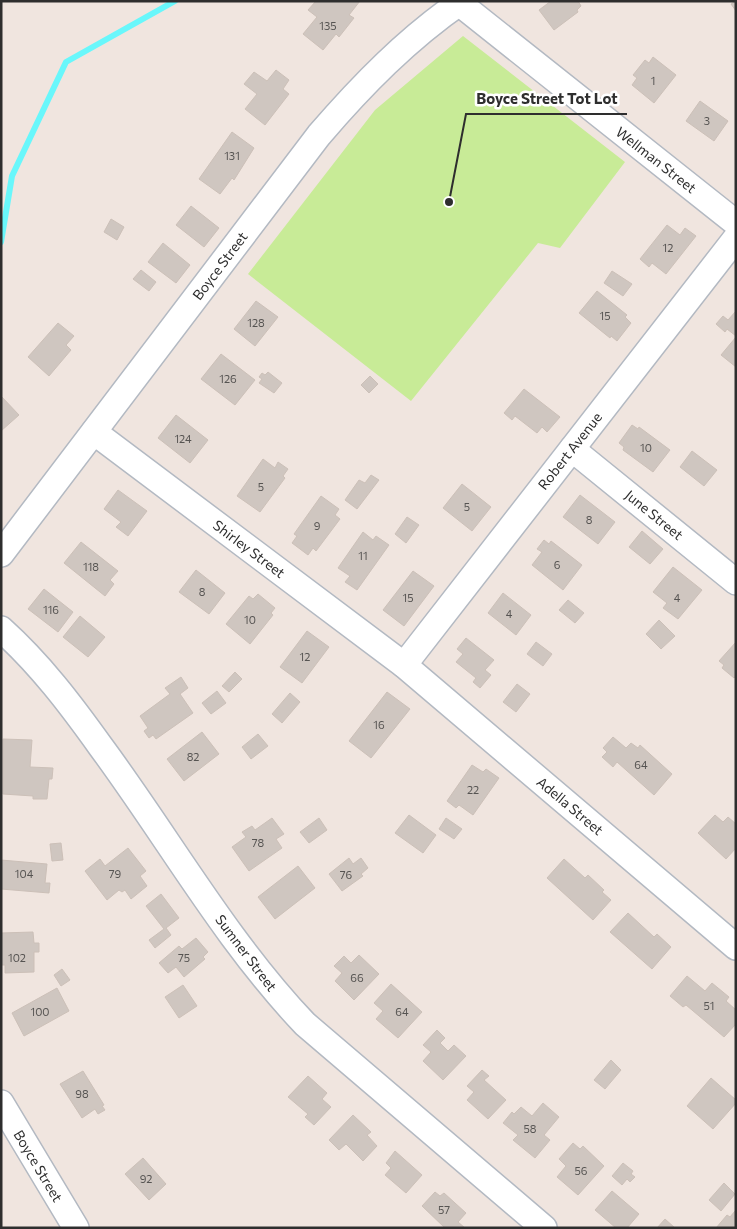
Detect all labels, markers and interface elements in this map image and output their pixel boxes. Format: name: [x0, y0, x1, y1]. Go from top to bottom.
house number: 135: [319, 19, 337, 32]
house number: 1: [651, 74, 655, 87]
callout: Boyce Street Tot Lot: [466, 84, 627, 114]
text: Boyce Street Tot Lot: [476, 89, 618, 107]
house number: 3: [704, 114, 710, 127]
street label: Wellman Street: [613, 123, 700, 197]
house number: 131: [224, 149, 240, 162]
street label: Boyce Street: [189, 228, 251, 303]
house number: 12: [663, 241, 673, 254]
house number: 15: [599, 309, 611, 322]
house number: 128: [247, 316, 265, 329]
house number: 126: [219, 372, 237, 385]
street label: Robert Avenue: [534, 409, 605, 493]
house number: 124: [174, 432, 192, 445]
house number: 10: [640, 441, 652, 454]
house number: 5: [258, 480, 264, 493]
street label: June Street: [622, 486, 687, 543]
house number: 5: [464, 500, 470, 513]
house number: 8: [586, 513, 593, 526]
street label: Shirley Street: [210, 516, 289, 581]
house number: 9: [314, 519, 321, 532]
house number: 11: [358, 549, 368, 562]
house number: 6: [554, 558, 561, 571]
house number: 118: [83, 560, 99, 573]
house number: 8: [199, 585, 206, 598]
house number: 15: [402, 591, 414, 604]
house number: 4: [674, 591, 681, 604]
house number: 116: [43, 603, 59, 616]
house number: 4: [506, 607, 513, 620]
house number: 10: [244, 613, 256, 626]
house number: 12: [300, 650, 310, 663]
house number: 16: [373, 718, 385, 731]
house number: 82: [187, 750, 199, 763]
house number: 64: [634, 758, 648, 771]
street label: Adella Street: [534, 773, 607, 838]
house number: 22: [467, 783, 479, 796]
house number: 78: [252, 836, 265, 849]
house number: 104: [15, 867, 34, 880]
house number: 79: [109, 867, 122, 880]
house number: 76: [340, 868, 353, 881]
street label: Sumner Street: [212, 911, 281, 995]
house number: 102: [8, 951, 26, 964]
house number: 75: [178, 951, 190, 964]
house number: 66: [350, 971, 364, 984]
house number: 51: [703, 999, 715, 1012]
house number: 100: [30, 1005, 50, 1018]
house number: 64: [395, 1005, 409, 1018]
house number: 98: [75, 1087, 89, 1100]
house number: 58: [524, 1122, 537, 1135]
street label: Boyce Street: [10, 1127, 67, 1205]
house number: 56: [575, 1164, 588, 1177]
house number: 92: [140, 1172, 152, 1185]
house number: 57: [438, 1203, 450, 1216]

